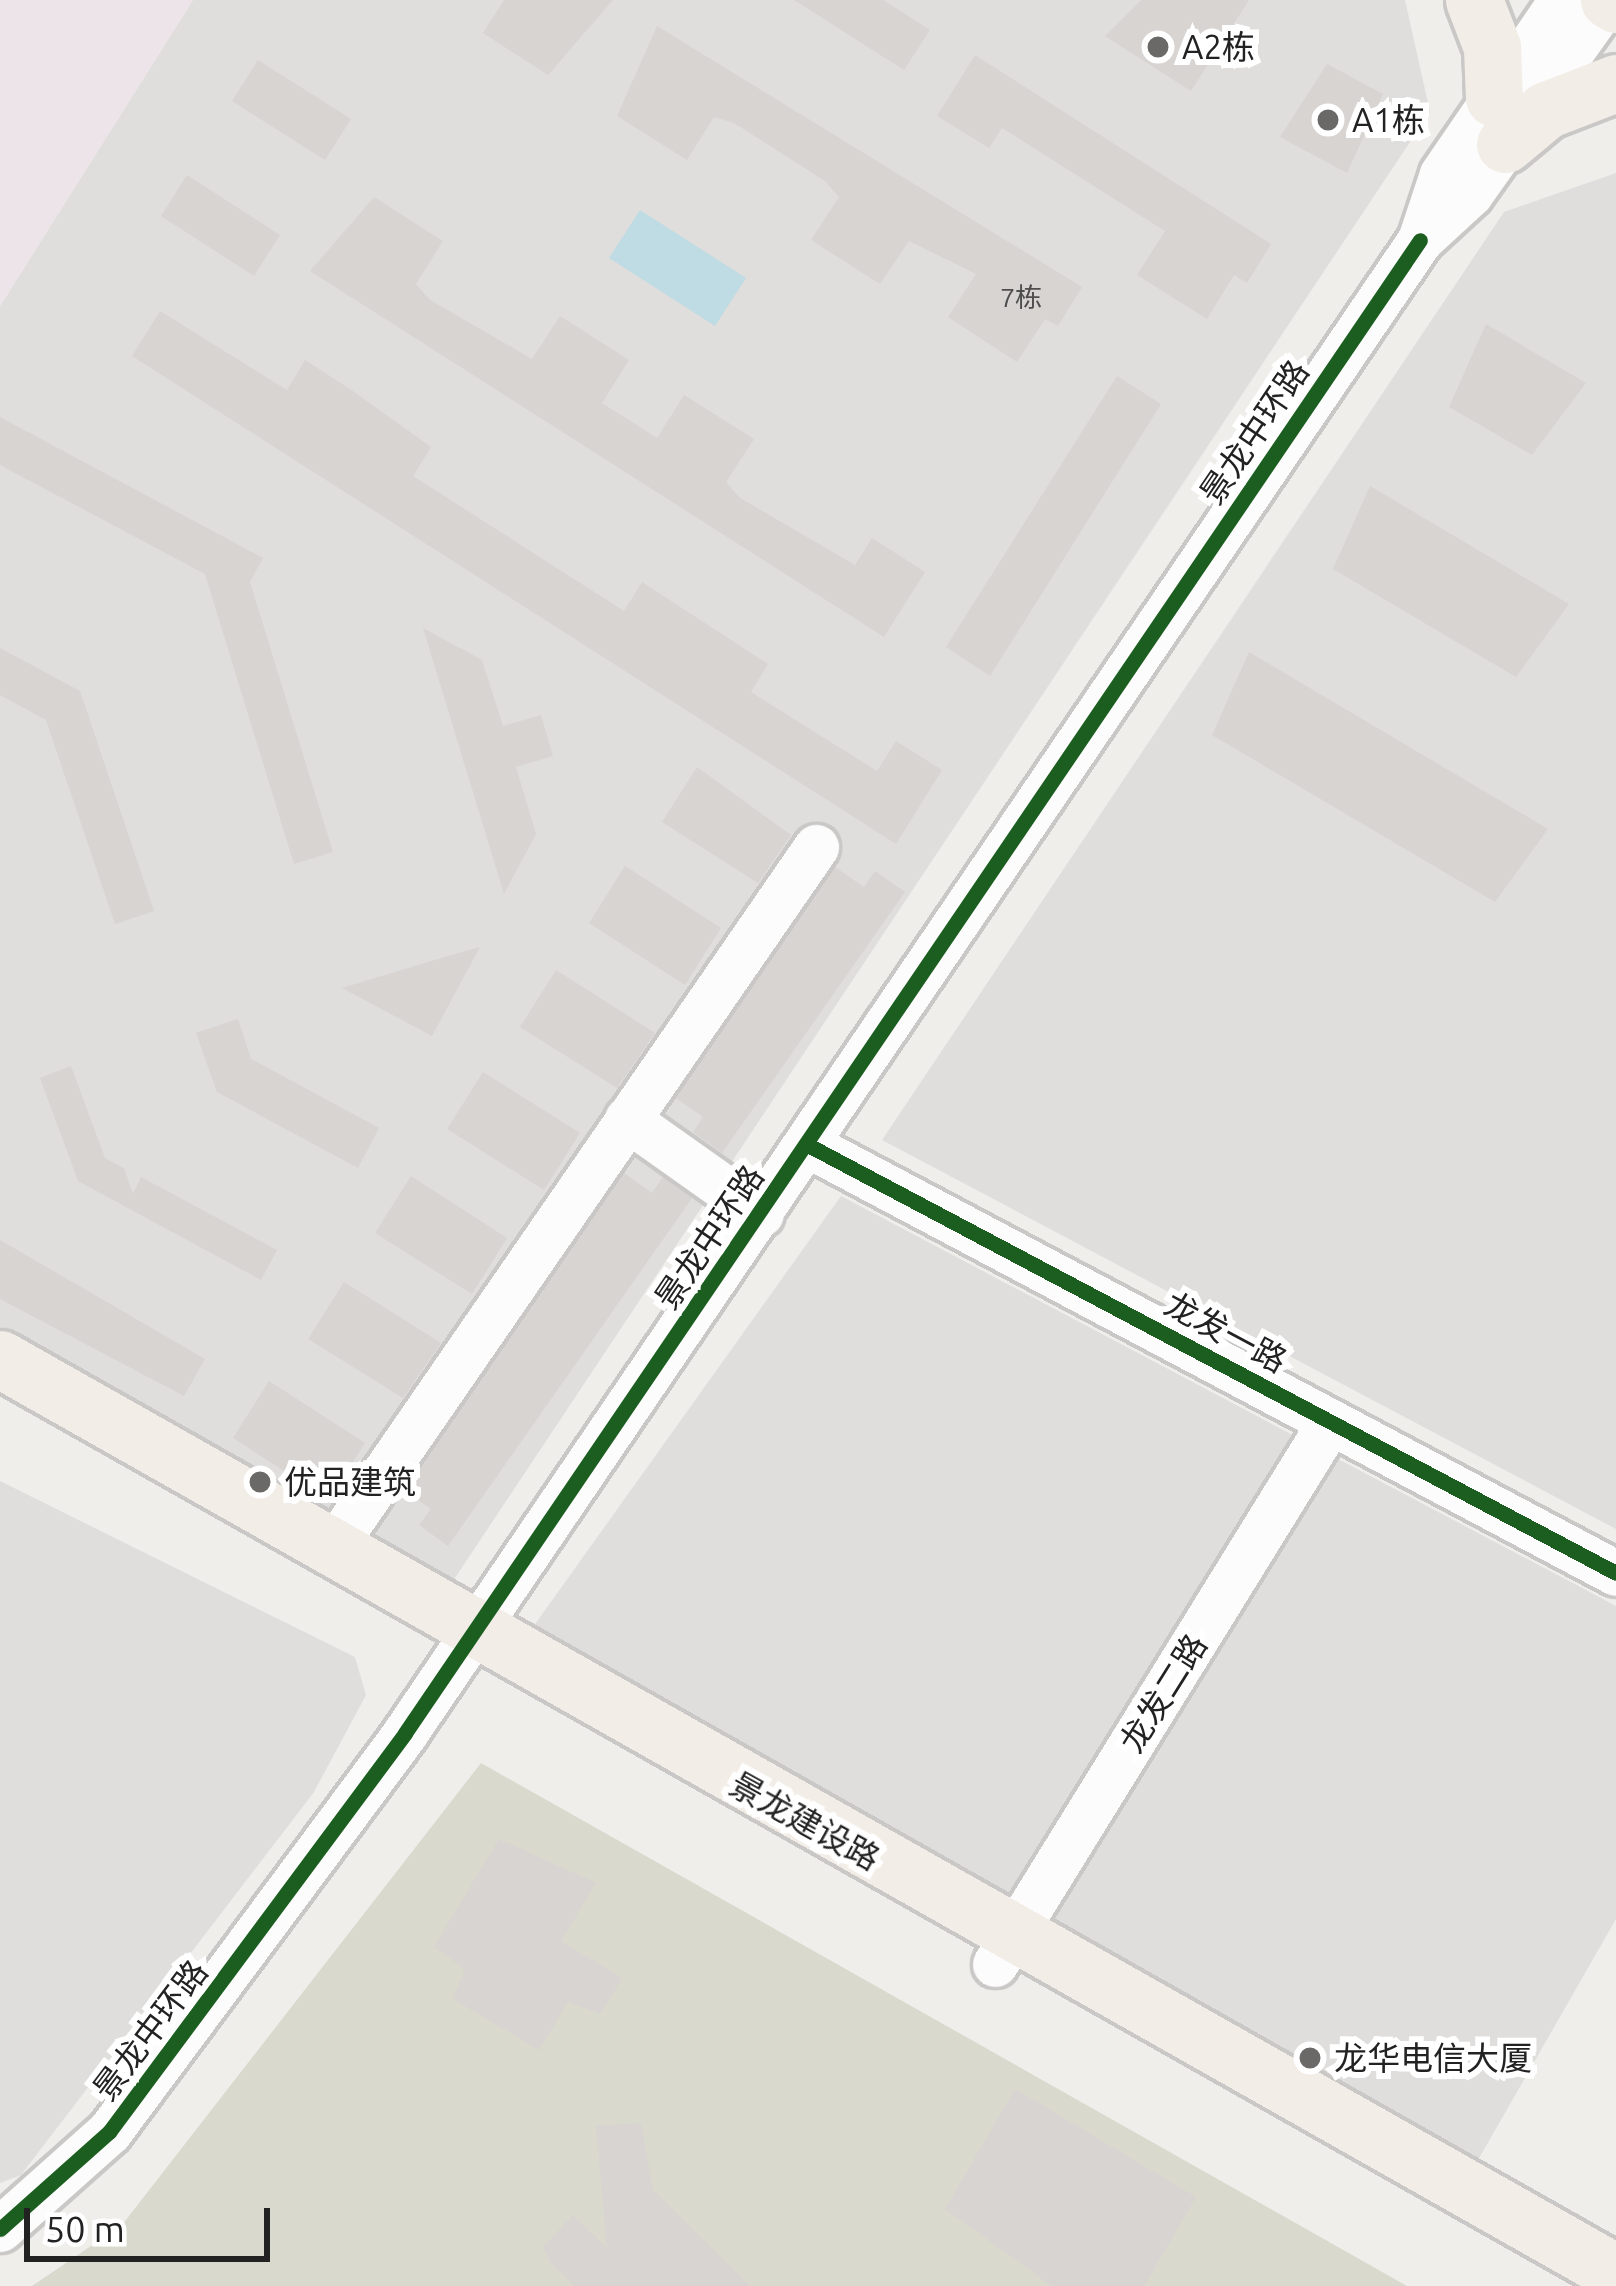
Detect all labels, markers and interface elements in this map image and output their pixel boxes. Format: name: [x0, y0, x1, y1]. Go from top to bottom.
place label: A2栋: [1182, 27, 1255, 67]
marker: A2栋: [1145, 34, 1171, 60]
place label: A1栋: [1352, 100, 1425, 140]
marker: A1栋: [1315, 107, 1341, 133]
house number: 7栋: [1000, 282, 1042, 314]
street label: 景龙中环路: [1191, 353, 1317, 511]
street label: 景龙中环路: [646, 1158, 772, 1316]
street label: 龙发一路: [1158, 1284, 1294, 1380]
place label: 优品建筑: [284, 1462, 416, 1502]
marker: 优品建筑: [247, 1469, 273, 1495]
street label: 龙发二路: [1111, 1627, 1215, 1759]
street label: 景龙建设路: [723, 1764, 887, 1878]
street label: 景龙中环路: [85, 1952, 215, 2108]
place label: 龙华电信大厦: [1334, 2038, 1532, 2078]
marker: 龙华电信大厦: [1297, 2045, 1323, 2071]
scale bar: [30, 2184, 276, 2258]
text: 50 m: [45, 2208, 125, 2249]

